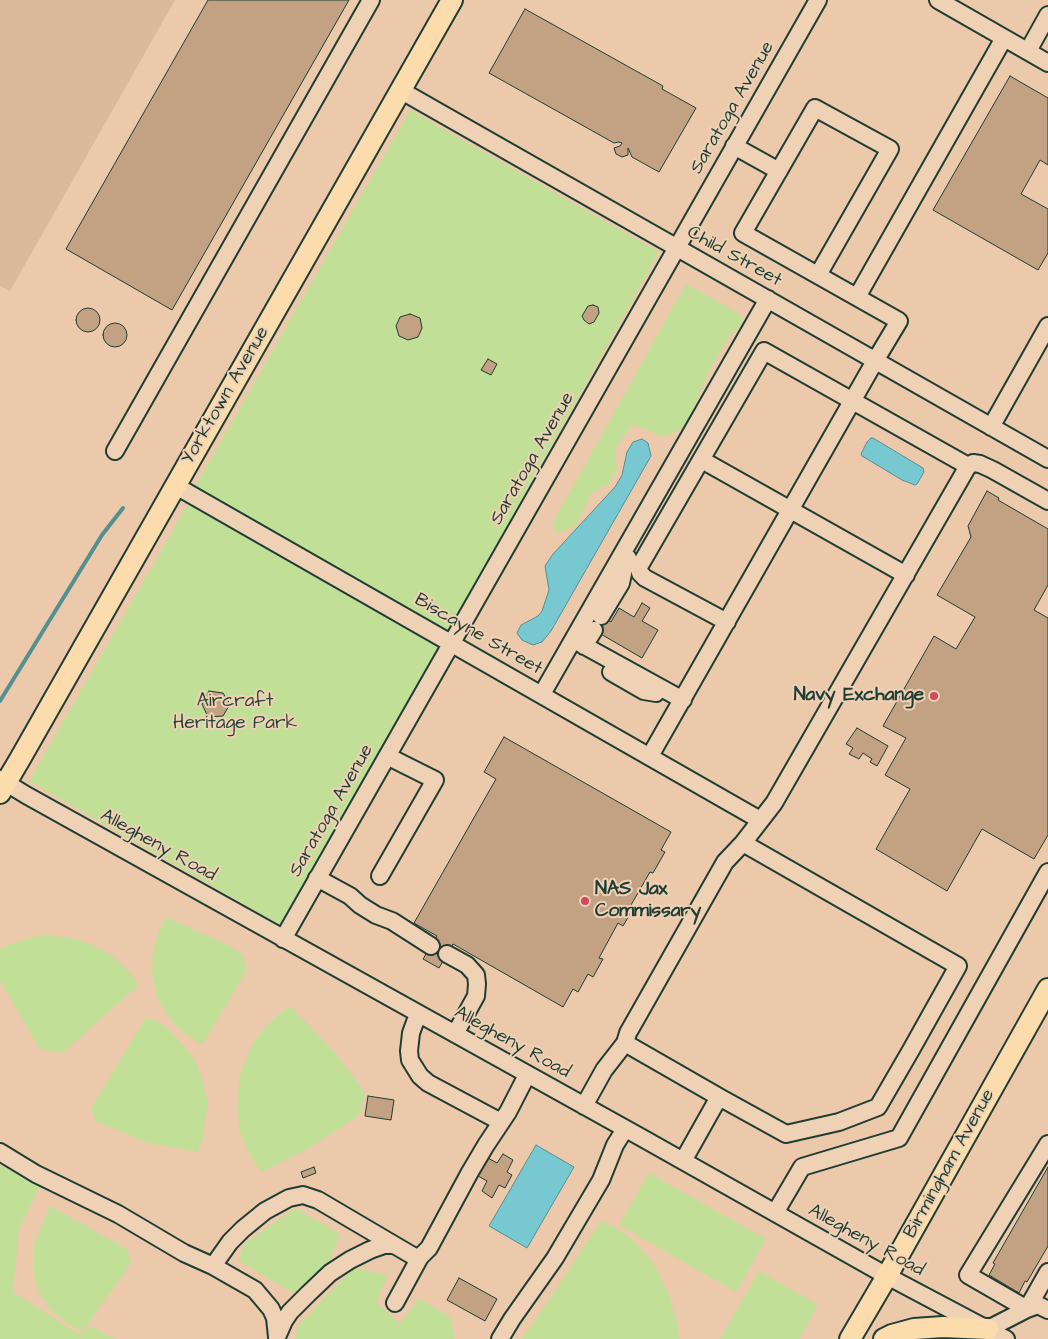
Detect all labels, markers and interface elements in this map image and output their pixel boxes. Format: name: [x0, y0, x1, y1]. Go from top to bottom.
street label: Saratoga Avenue: [686, 38, 780, 178]
street label: Child Street: [683, 222, 785, 292]
street label: Yorktown Avenue: [177, 323, 275, 469]
street label: Saratoga Avenue: [486, 389, 580, 529]
street label: Biscayne Street: [410, 589, 546, 681]
place label: Navy Exchange: [794, 685, 924, 707]
marker: Navy Exchange: [928, 690, 940, 702]
park label: Aircraft Heritage Park: [173, 691, 297, 735]
street label: Saratoga Avenue: [285, 741, 379, 881]
street label: Allegheny Road: [96, 805, 220, 887]
place label: NAS Jax Commissary: [595, 879, 701, 923]
marker: NAS Jax Commissary: [579, 895, 591, 907]
street label: Allegheny Road: [450, 1002, 574, 1084]
street label: Birmingham Avenue: [900, 1085, 1000, 1243]
street label: Allegheny Road: [804, 1200, 928, 1282]

